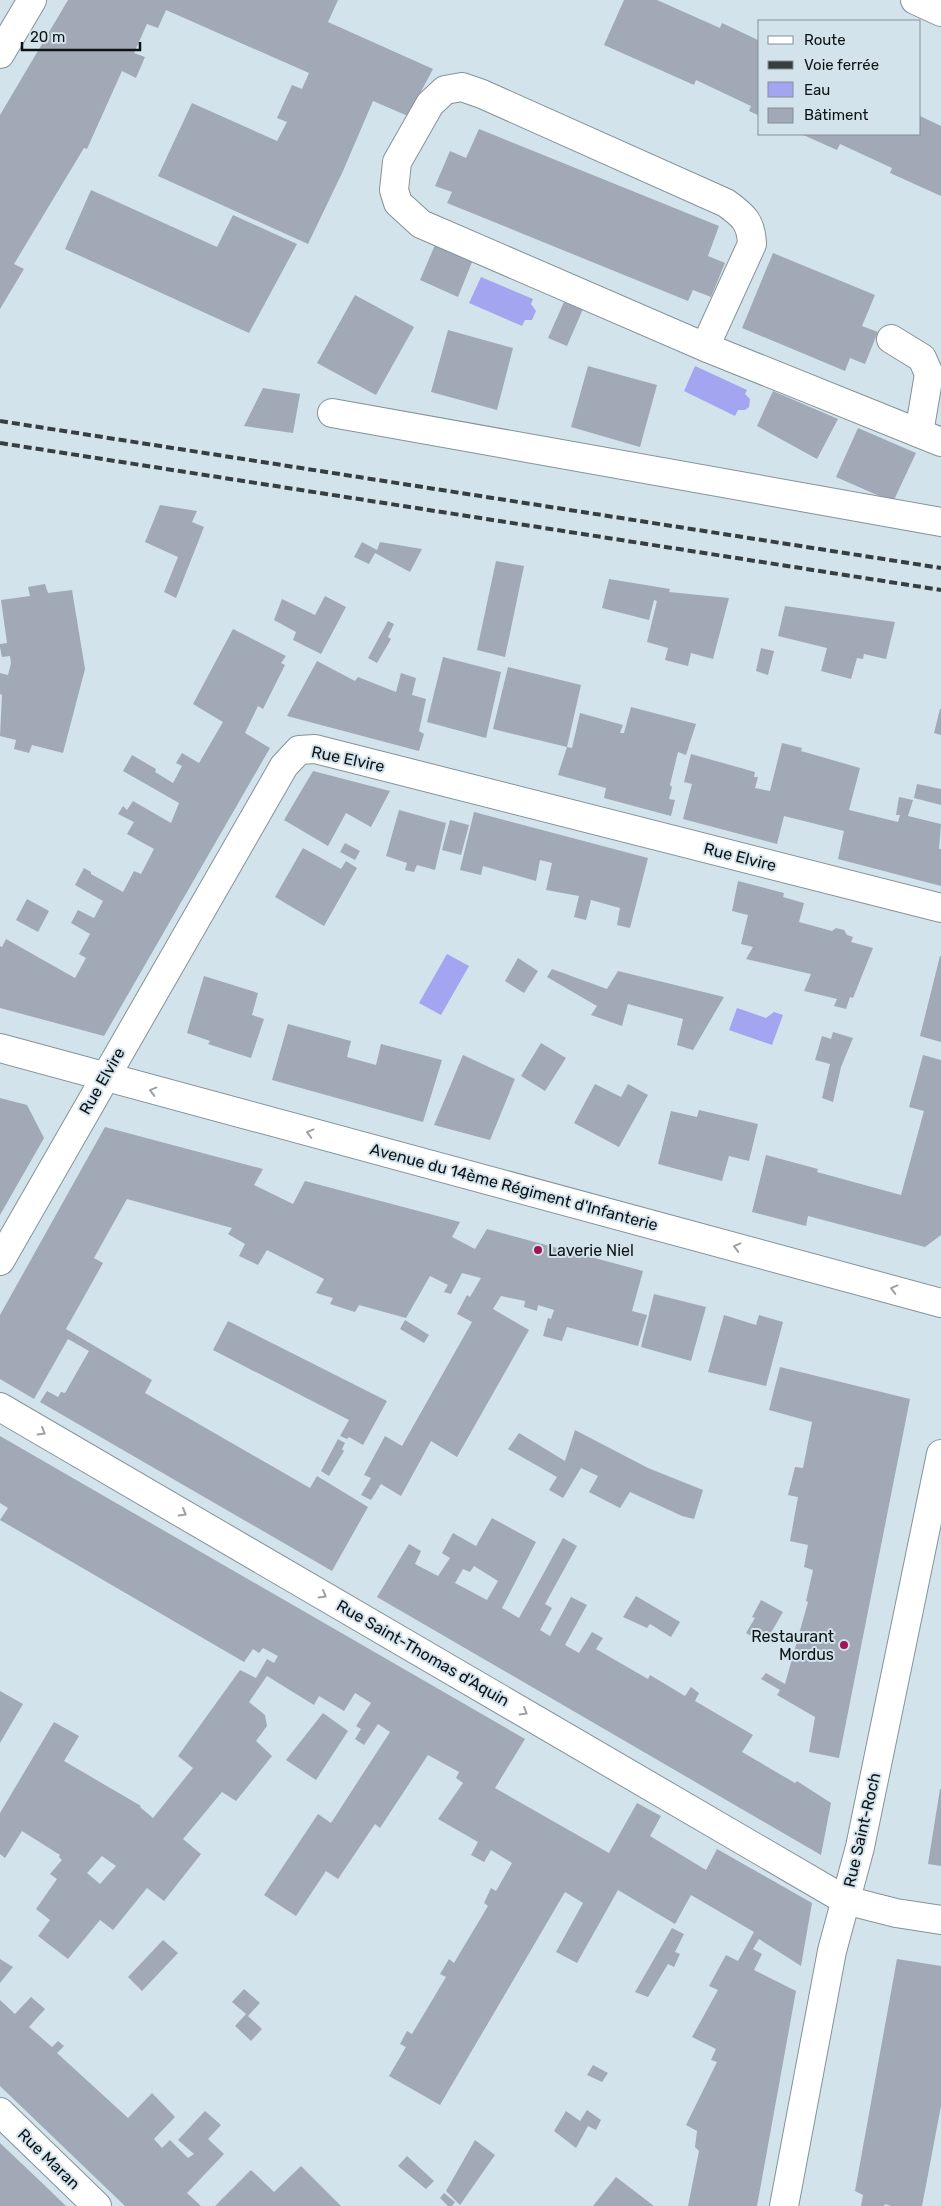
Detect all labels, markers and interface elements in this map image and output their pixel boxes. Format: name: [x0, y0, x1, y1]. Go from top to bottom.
scale bar: [22, 20, 140, 52]
legend: [758, 20, 921, 135]
text: 20 m: [30, 28, 65, 46]
text: Route: [804, 31, 846, 49]
text: Voie ferrée: [804, 56, 879, 74]
text: Eau: [804, 81, 830, 99]
text: Bâtiment: [804, 106, 868, 124]
street label: Rue Elvire: [310, 742, 386, 776]
street label: Rue Elvire: [702, 839, 778, 875]
street label: Rue Elvire: [75, 1044, 129, 1118]
one-way arrow: [149, 1086, 157, 1096]
one-way arrow: [306, 1128, 314, 1138]
street label: Avenue du 14ème Régiment d'Infanterie: [368, 1139, 660, 1235]
place label: Laverie Niel: [548, 1241, 634, 1260]
one-way arrow: [733, 1242, 742, 1253]
marker: Laverie Niel: [532, 1244, 544, 1256]
one-way arrow: [890, 1284, 899, 1295]
one-way arrow: [37, 1425, 46, 1435]
one-way arrow: [177, 1507, 186, 1517]
one-way arrow: [318, 1589, 327, 1599]
street label: Rue Saint-Thomas d'Aquin: [333, 1596, 513, 1710]
place label: Restaurant Mordus: [751, 1627, 834, 1664]
marker: Restaurant Mordus: [838, 1639, 850, 1651]
one-way arrow: [519, 1706, 528, 1716]
street label: Rue Saint-Roch: [840, 1771, 884, 1889]
street label: Rue Maran: [14, 2125, 84, 2193]

